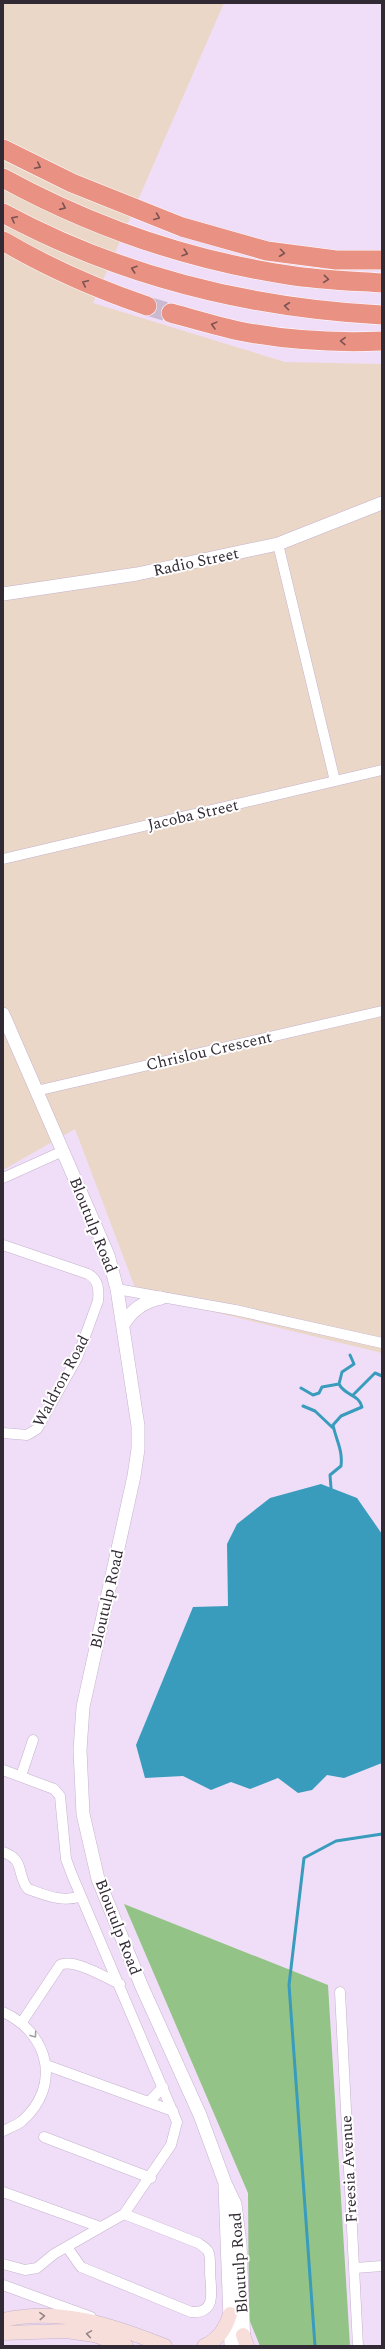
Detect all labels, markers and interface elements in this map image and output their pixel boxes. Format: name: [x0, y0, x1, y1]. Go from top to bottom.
one-way arrow: [34, 161, 41, 169]
one-way arrow: [60, 203, 67, 211]
one-way arrow: [154, 213, 161, 221]
one-way arrow: [11, 216, 18, 224]
one-way arrow: [181, 248, 188, 257]
one-way arrow: [279, 248, 285, 257]
one-way arrow: [131, 265, 138, 274]
one-way arrow: [323, 274, 329, 283]
one-way arrow: [81, 280, 89, 288]
one-way arrow: [284, 302, 291, 311]
one-way arrow: [211, 321, 218, 329]
one-way arrow: [340, 336, 346, 345]
street label: Radio Street: [151, 541, 241, 583]
street label: Jacoba Street: [145, 793, 241, 837]
street label: Chrislou Crescent: [144, 1025, 275, 1077]
street label: Bloutulp Road: [63, 1174, 123, 1276]
street label: Waldron Road: [27, 1331, 95, 1431]
street label: Bloutulp Road: [84, 1547, 130, 1651]
street label: Bloutulp Road: [89, 1875, 147, 1979]
one-way arrow: [29, 2031, 36, 2038]
street label: Freesia Avenue: [334, 2115, 364, 2223]
street label: Bloutulp Road: [223, 2212, 254, 2314]
one-way arrow: [39, 2311, 45, 2320]
one-way arrow: [86, 2331, 92, 2339]

